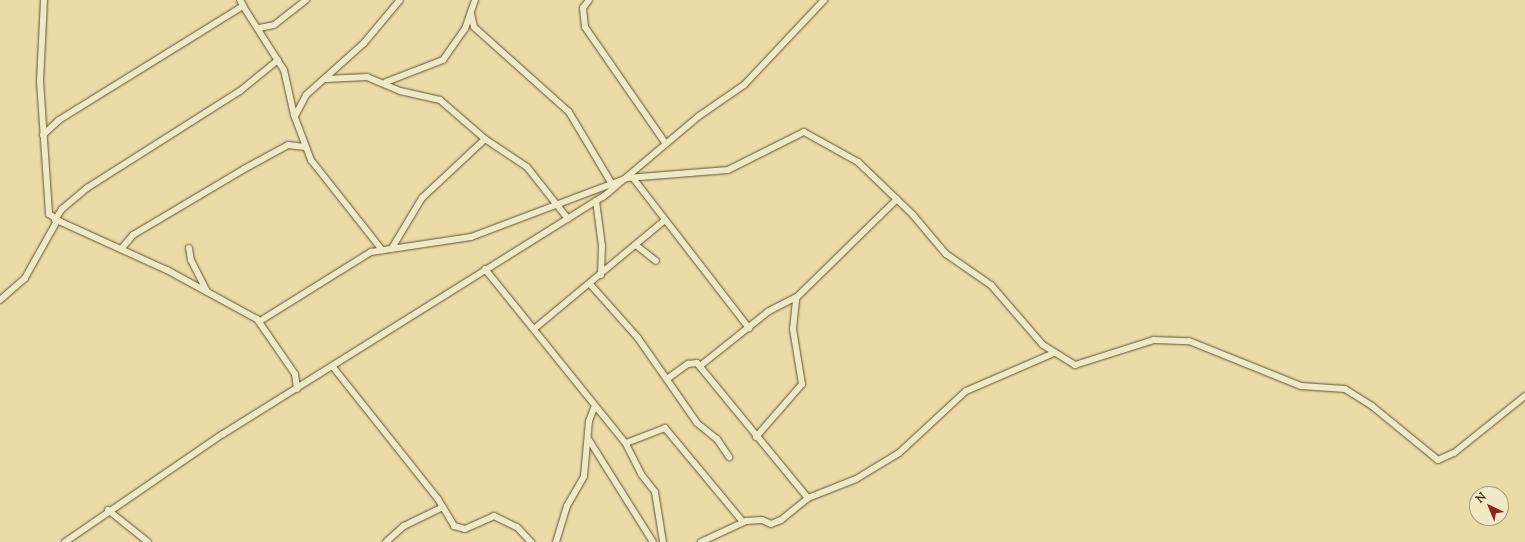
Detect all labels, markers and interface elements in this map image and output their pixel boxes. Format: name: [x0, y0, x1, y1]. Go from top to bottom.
north arrow: [1469, 486, 1509, 526]
text: N: [1473, 489, 1490, 507]

